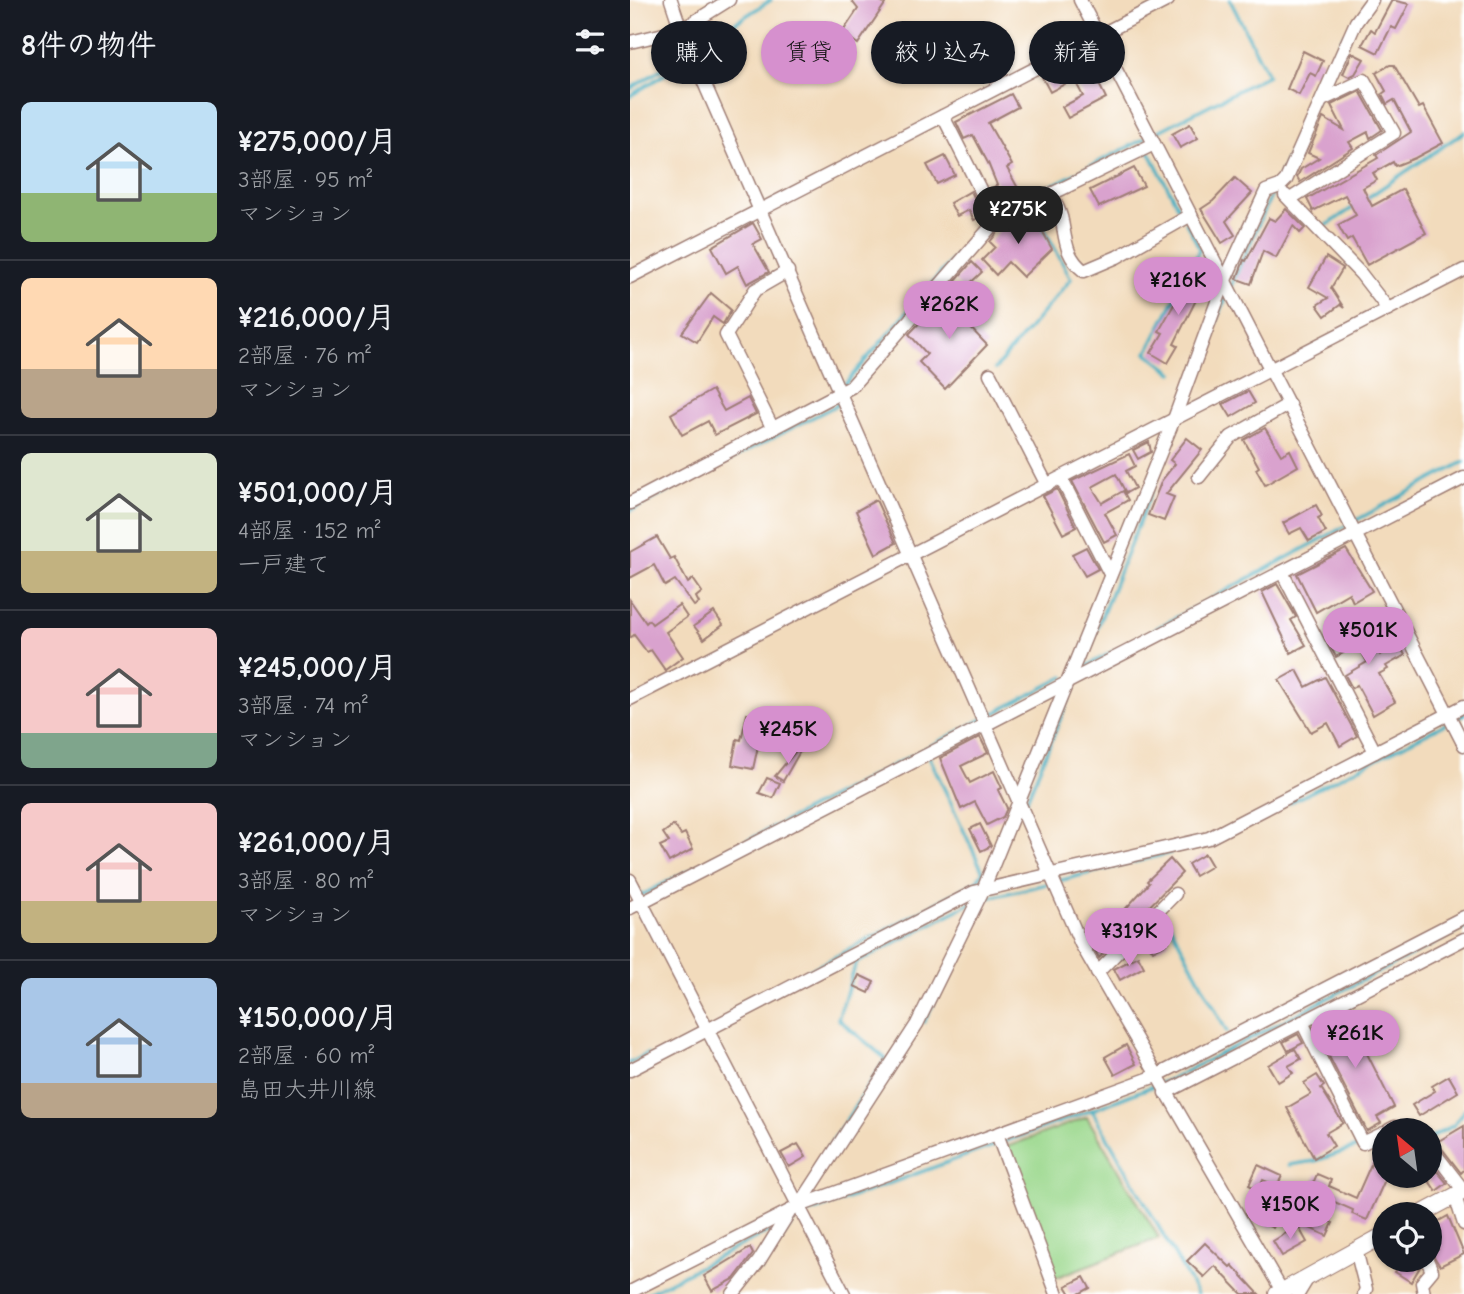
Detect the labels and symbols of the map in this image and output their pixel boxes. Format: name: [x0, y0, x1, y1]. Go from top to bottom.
pin: ¥275K: [969, 187, 1067, 246]
pin: ¥216K: [1129, 258, 1227, 317]
pin: ¥262K: [900, 282, 998, 341]
pin: ¥501K: [1319, 608, 1417, 667]
pin: ¥245K: [739, 706, 837, 766]
pin: ¥319K: [1080, 908, 1178, 968]
pin: ¥261K: [1306, 1010, 1404, 1070]
north arrow: [1372, 1118, 1442, 1188]
pin: ¥150K: [1241, 1182, 1339, 1241]

